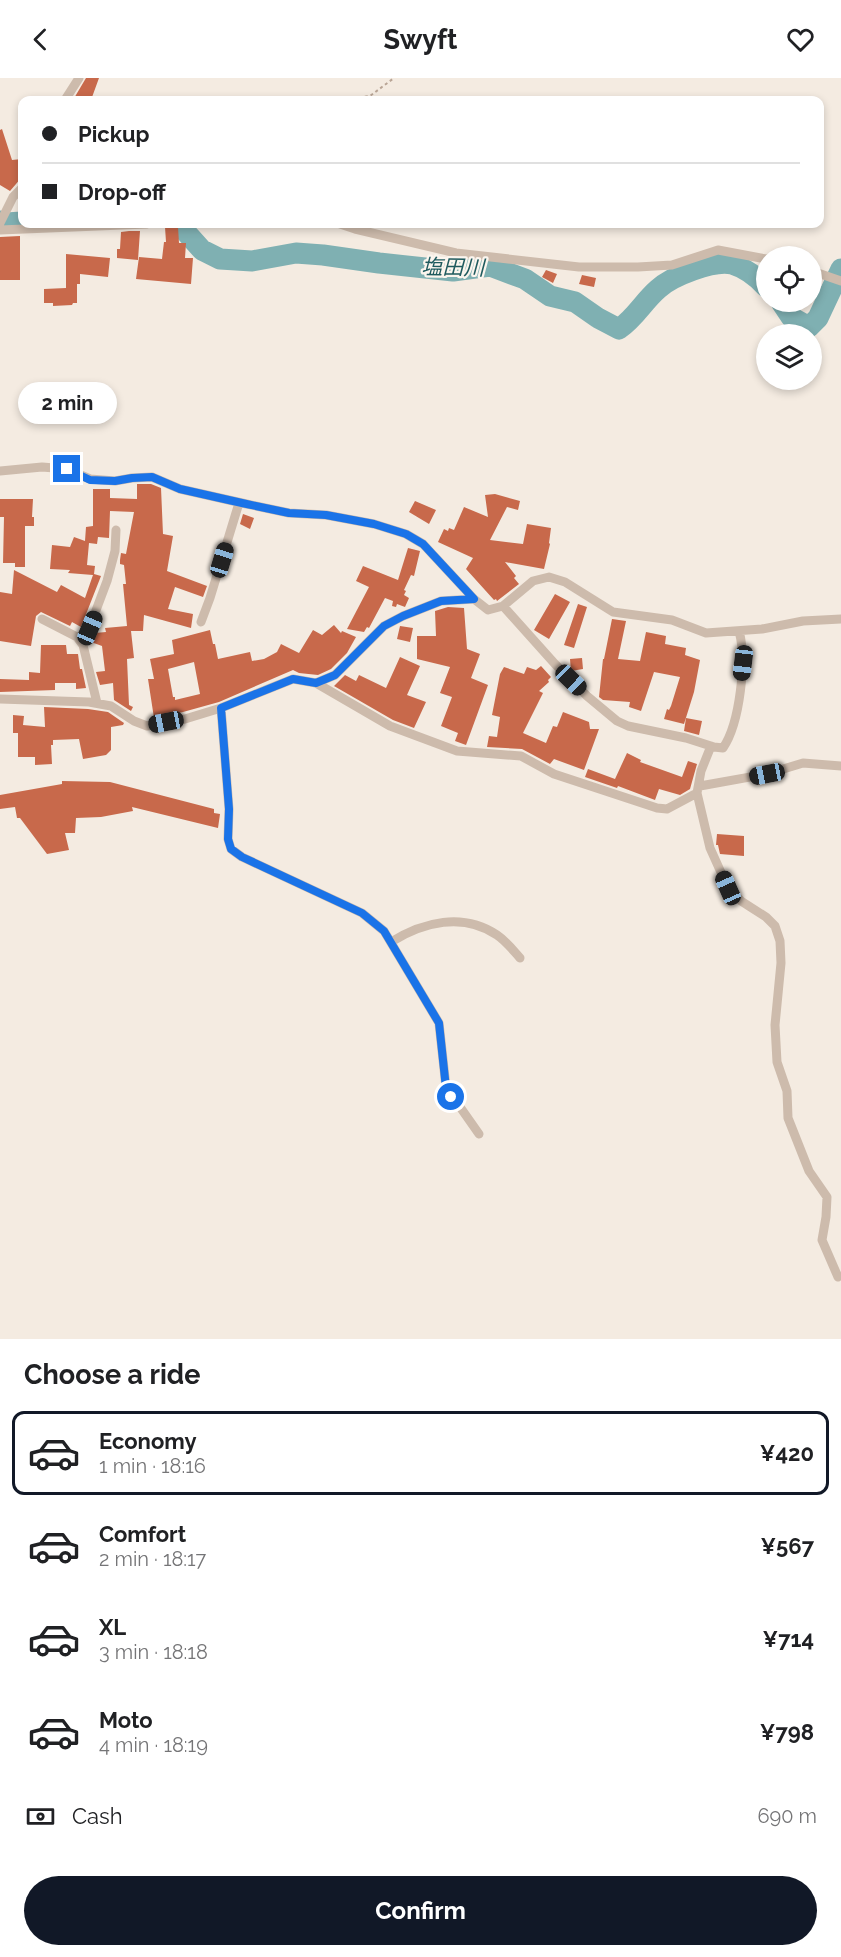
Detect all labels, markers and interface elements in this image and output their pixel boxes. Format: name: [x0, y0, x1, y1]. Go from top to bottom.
icon: back: [24, 23, 57, 56]
icon: heart: [784, 23, 817, 56]
text: Swyft: [384, 24, 457, 55]
text: Pickup: [78, 121, 150, 147]
text: Drop-off: [78, 179, 166, 205]
map controls: [756, 246, 822, 390]
button: locate: [756, 246, 822, 312]
water label: 塩田川: [421, 254, 487, 280]
button: layers: [756, 324, 822, 390]
callout: 2 min: [17, 382, 116, 424]
text: 2 min: [42, 391, 93, 415]
route end: [53, 455, 80, 482]
car: [208, 540, 236, 580]
car: [75, 608, 105, 648]
car: [732, 644, 754, 682]
car: [552, 661, 590, 699]
car: [147, 710, 185, 734]
car: [748, 762, 786, 786]
car: [712, 868, 744, 908]
route start: [437, 1083, 464, 1110]
text: Choose a ride: [24, 1359, 200, 1390]
icon: car: [27, 1426, 81, 1480]
text: Economy: [99, 1428, 197, 1454]
text: ¥420: [760, 1440, 814, 1466]
text: 1 min · 18:16: [99, 1454, 206, 1478]
icon: car: [27, 1519, 81, 1573]
text: Comfort: [99, 1521, 186, 1547]
text: ¥567: [760, 1533, 814, 1559]
text: 2 min · 18:17: [99, 1547, 206, 1571]
icon: car: [27, 1612, 81, 1666]
text: XL: [99, 1614, 126, 1640]
text: ¥714: [763, 1626, 814, 1652]
text: 3 min · 18:18: [99, 1640, 208, 1664]
icon: car: [27, 1705, 81, 1759]
text: Moto: [99, 1707, 153, 1733]
text: ¥798: [760, 1719, 814, 1745]
text: 4 min · 18:19: [99, 1733, 208, 1757]
icon: cash: [24, 1800, 57, 1833]
text: Cash: [72, 1803, 123, 1829]
text: 690 m: [758, 1804, 817, 1828]
button: Confirm: [24, 1876, 817, 1945]

